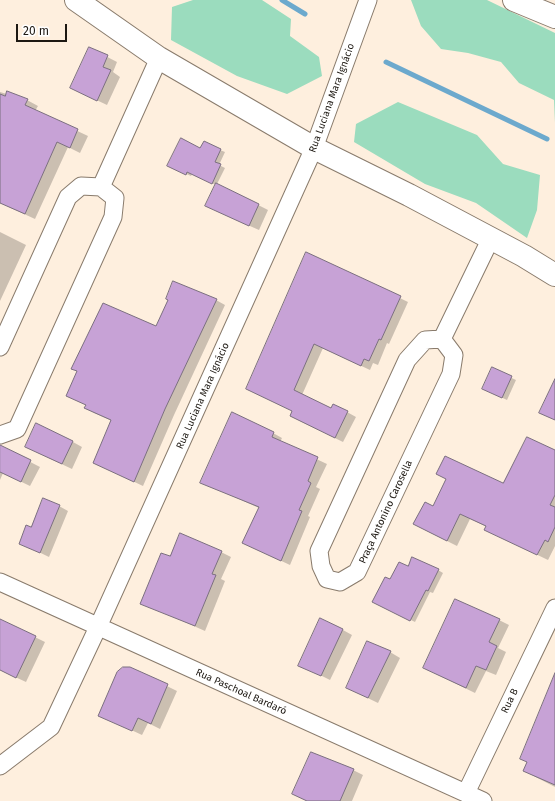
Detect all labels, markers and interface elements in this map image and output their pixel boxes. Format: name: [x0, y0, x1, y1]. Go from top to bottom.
scale bar: [18, 16, 69, 42]
text: 20 m: [23, 24, 49, 38]
street label: Rua Luciana Mara Ignácio: [307, 42, 357, 154]
street label: Rua Luciana Mara Ignácio: [174, 341, 232, 451]
street label: Praça Antonino Carosella: [357, 458, 415, 566]
street label: Rua Paschoal Bardaró: [194, 667, 288, 717]
street label: Rua B: [499, 687, 521, 715]

